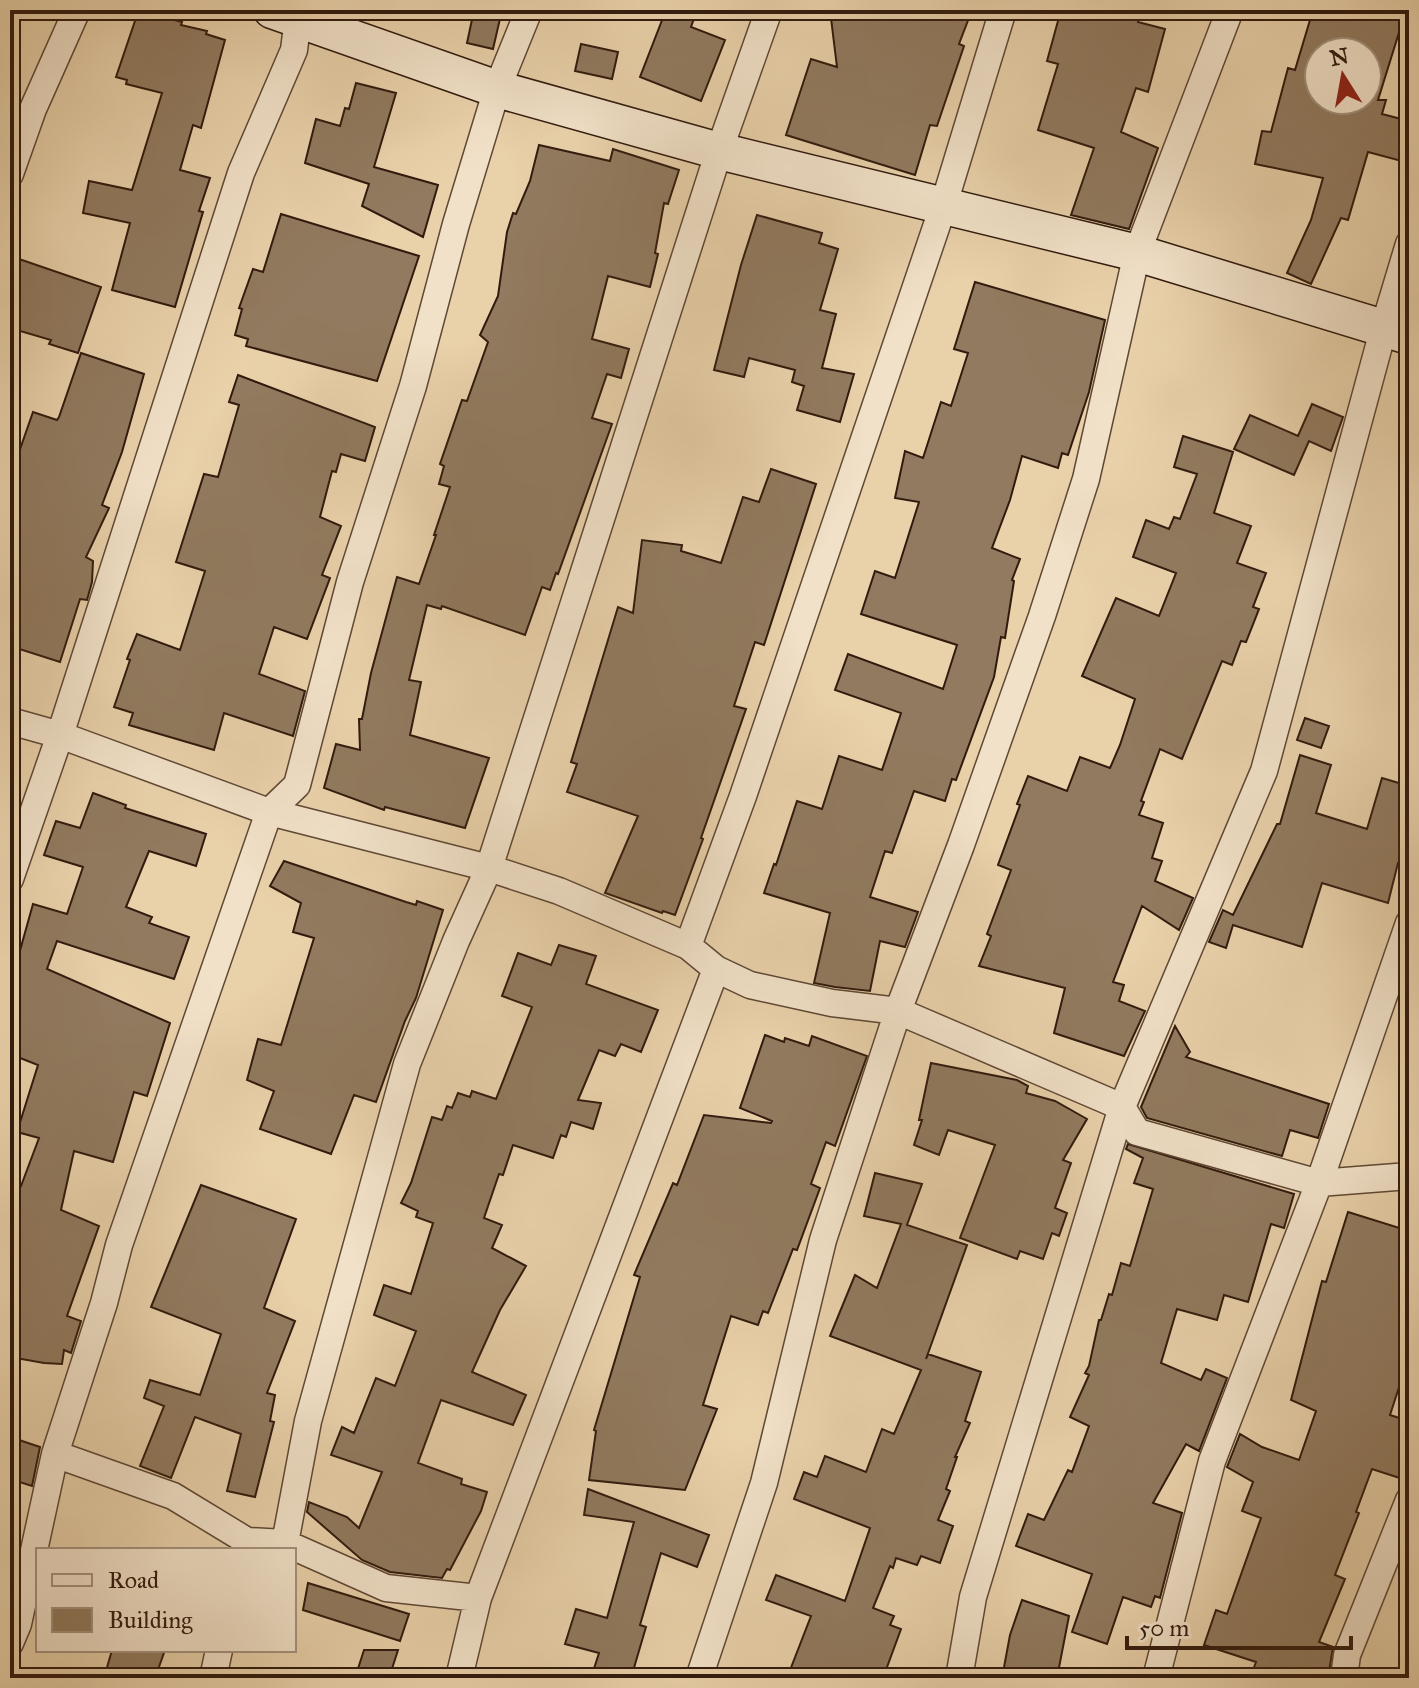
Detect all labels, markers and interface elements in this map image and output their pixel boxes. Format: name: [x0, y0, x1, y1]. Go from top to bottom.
north arrow: [1303, 36, 1383, 116]
text: N: [1328, 42, 1351, 72]
legend: [36, 1548, 296, 1652]
text: Road: [108, 1565, 159, 1595]
scale bar: [1127, 1600, 1351, 1650]
text: Building: [108, 1605, 193, 1635]
text: 50 m: [1139, 1613, 1189, 1643]

